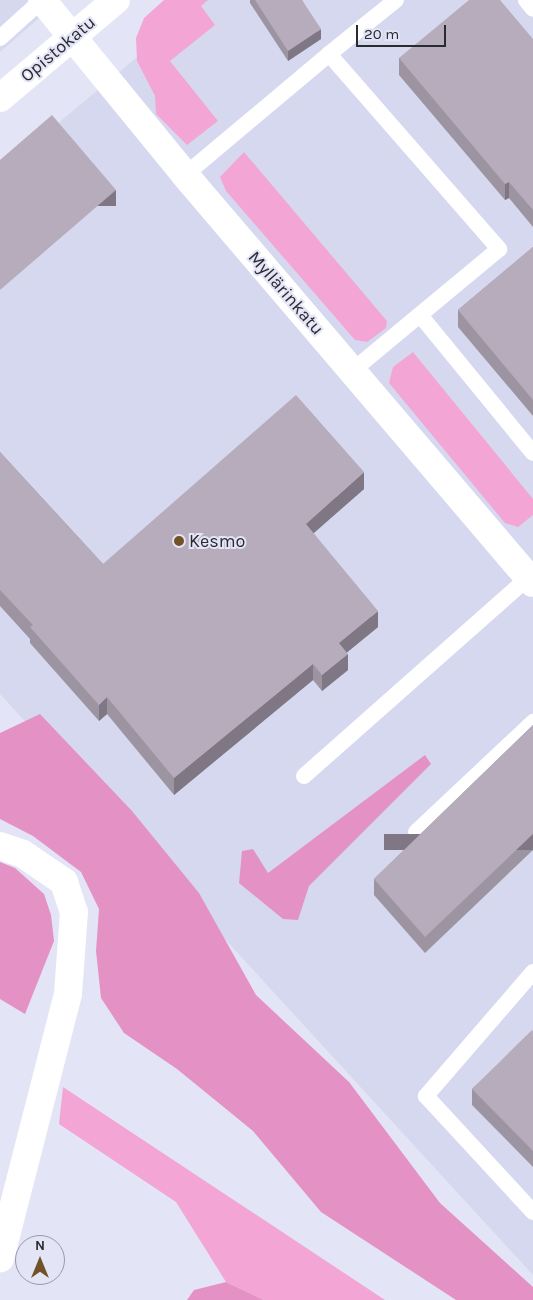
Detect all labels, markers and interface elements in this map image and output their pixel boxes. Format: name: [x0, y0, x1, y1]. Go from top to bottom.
street label: Opistokatu: [16, 11, 100, 87]
scale bar: [358, 15, 448, 47]
text: 20 m: [364, 25, 399, 43]
street label: Myllärinkatu: [244, 247, 328, 339]
place label: Kesmo: [189, 530, 245, 552]
marker: Kesmo: [173, 535, 185, 547]
north arrow: [15, 1235, 65, 1285]
text: N: [35, 1237, 45, 1254]

